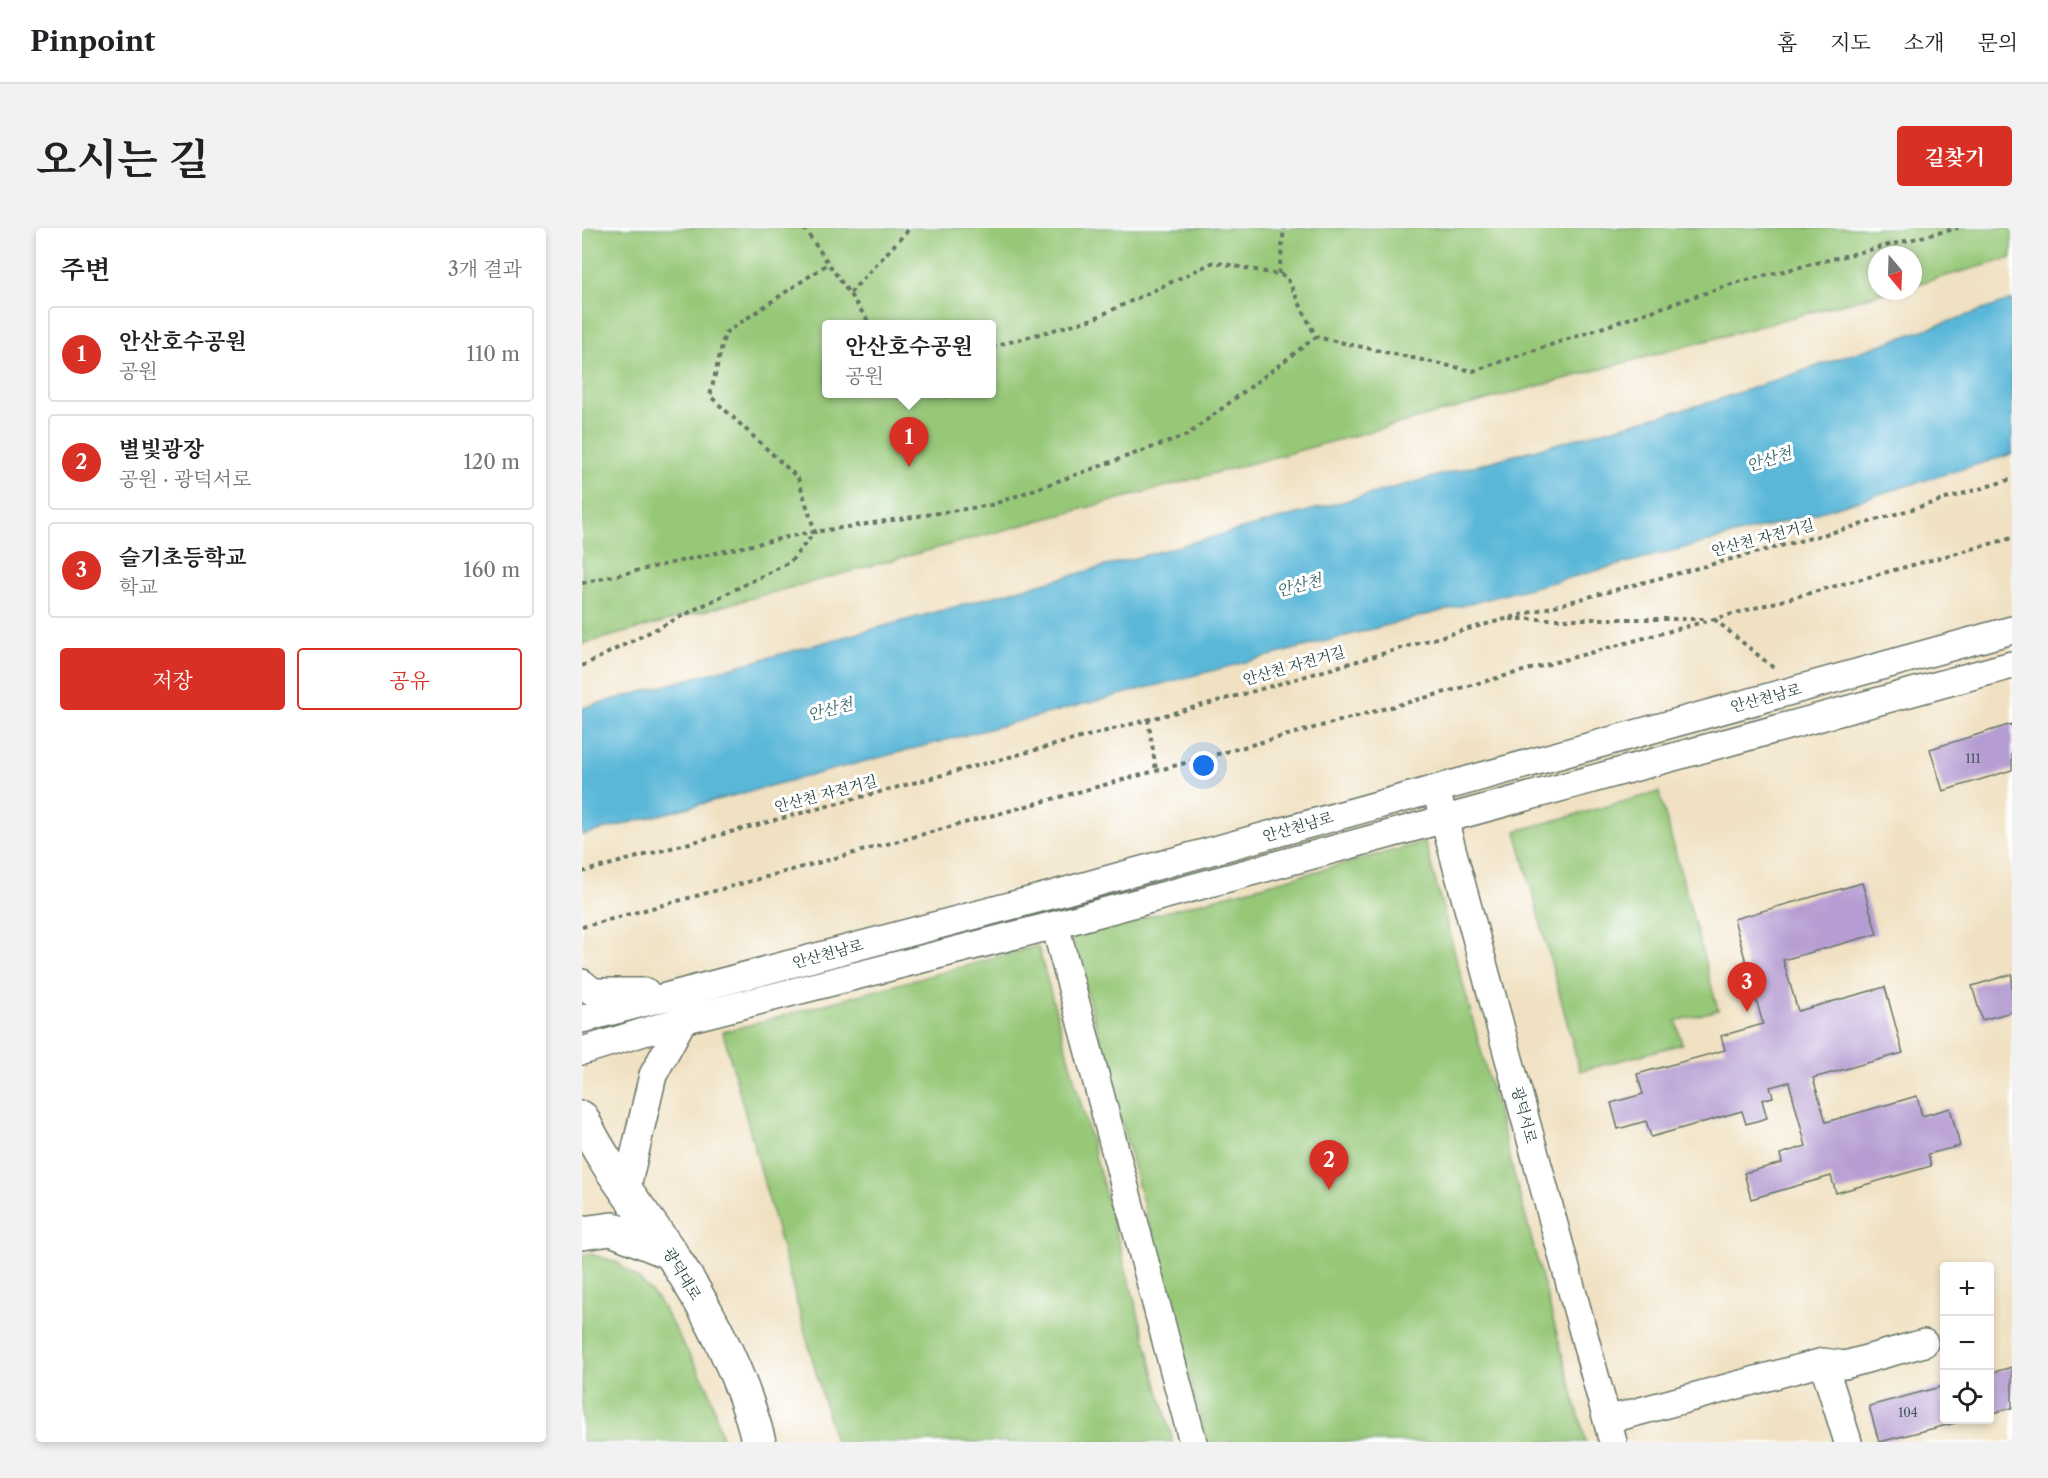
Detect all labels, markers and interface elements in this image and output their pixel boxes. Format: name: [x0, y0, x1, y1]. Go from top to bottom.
text: Pinpoint: [30, 24, 155, 58]
text: 홈: [1777, 30, 1797, 55]
text: 지도: [1830, 30, 1871, 55]
text: 소개: [1904, 30, 1944, 55]
text: 문의: [1977, 30, 2018, 55]
button: 길찾기: [1897, 126, 2012, 186]
text: 오시는 길: [36, 133, 209, 185]
north arrow: [1868, 246, 1922, 300]
text: 주변: [60, 254, 110, 286]
text: 3개 결과: [448, 257, 522, 281]
popup: [822, 320, 996, 398]
text: 안산호수공원: [119, 328, 247, 355]
text: 안산호수공원: [845, 333, 973, 360]
text: 1: [77, 342, 86, 366]
text: 110 m: [467, 342, 520, 366]
text: 공원: [119, 359, 158, 383]
text: 공원: [845, 364, 884, 388]
pin: 1: [890, 418, 928, 467]
text: 별빛광장: [119, 436, 204, 463]
water label: 안산천: [1744, 442, 1796, 476]
text: 2: [76, 450, 87, 474]
text: 120 m: [463, 450, 520, 474]
text: 공원 · 광덕서로: [119, 467, 251, 491]
street label: 안산천 자전거길: [1709, 515, 1816, 560]
text: 슬기초등학교: [119, 544, 247, 571]
text: 3: [76, 558, 87, 582]
text: 160 m: [463, 558, 520, 582]
water label: 안산천: [1274, 569, 1325, 601]
text: 학교: [119, 575, 158, 599]
street label: 안산천 자전거길: [1241, 642, 1347, 689]
button: 저장: [60, 648, 285, 710]
button: 공유: [297, 648, 522, 710]
street label: 안산천남로: [1728, 679, 1804, 716]
water label: 안산천: [805, 693, 856, 725]
your location: [1189, 751, 1218, 780]
house number: 111: [1965, 751, 1981, 766]
street label: 안산천 자전거길: [772, 771, 879, 816]
street label: 안산천남로: [1260, 807, 1336, 846]
street label: 안산천남로: [790, 935, 866, 972]
pin: 3: [1728, 962, 1766, 1012]
street label: 광덕서로: [1508, 1084, 1541, 1146]
pin: 2: [1310, 1140, 1348, 1190]
street label: 광덕대로: [659, 1244, 706, 1304]
map controls: [1940, 1262, 1994, 1424]
button: +: [1940, 1262, 1994, 1316]
button: −: [1940, 1316, 1994, 1370]
button: locate: [1940, 1370, 1994, 1424]
house number: 104: [1898, 1405, 1918, 1420]

